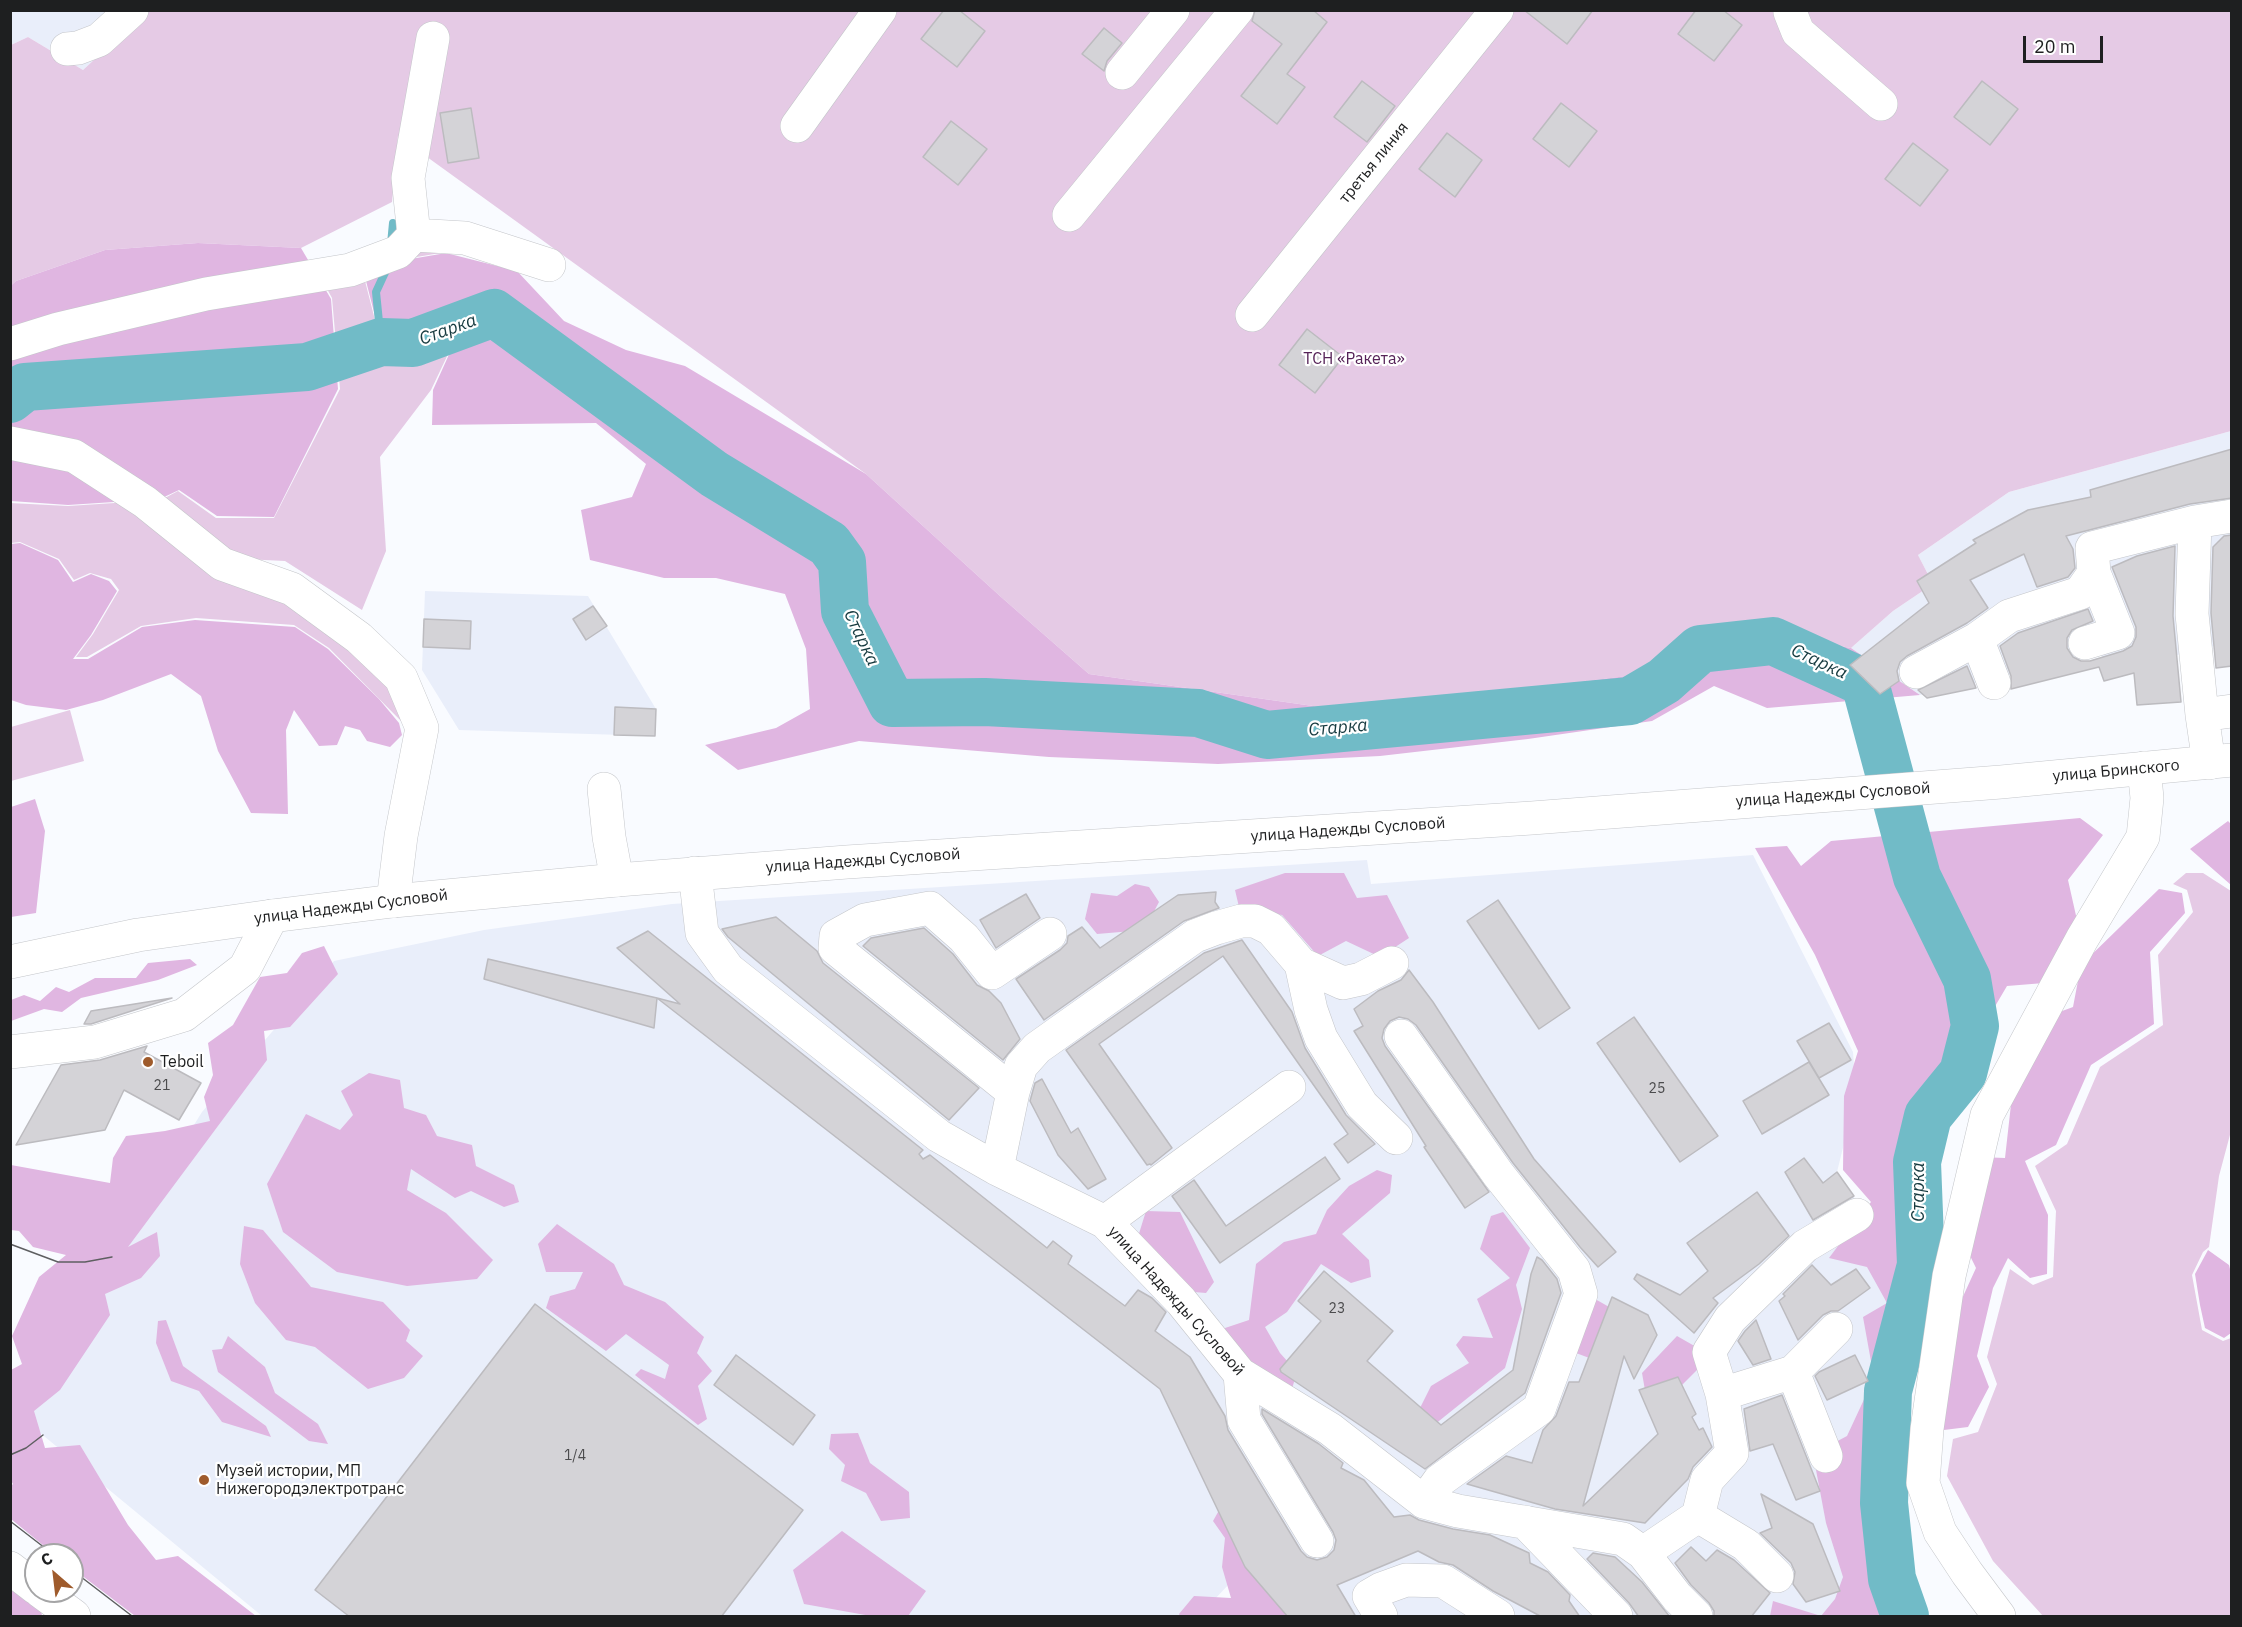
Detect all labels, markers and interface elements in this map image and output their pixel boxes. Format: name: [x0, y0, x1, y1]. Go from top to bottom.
scale bar: [2026, 24, 2106, 62]
text: 20 m: [2034, 35, 2076, 58]
street label: третья линия: [1335, 118, 1413, 208]
water label: Старка: [416, 310, 480, 350]
park label: ТСН «Ракета»: [1303, 349, 1405, 369]
water label: Старка: [839, 607, 883, 669]
water label: Старка: [1788, 640, 1850, 684]
water label: Старка: [1308, 715, 1368, 741]
street label: улица Бринского: [2052, 756, 2180, 786]
street label: улица Надежды Сусловой: [1735, 779, 1931, 811]
street label: улица Надежды Сусловой: [1250, 814, 1446, 846]
street label: улица Надежды Сусловой: [765, 845, 961, 877]
street label: улица Надежды Сусловой: [253, 886, 449, 928]
place label: Teboil: [160, 1052, 203, 1072]
marker: Teboil: [141, 1055, 155, 1069]
house number: 21: [154, 1078, 170, 1094]
house number: 25: [1649, 1081, 1665, 1097]
water label: Старка: [1908, 1162, 1930, 1222]
street label: улица Надежды Сусловой: [1104, 1222, 1248, 1380]
house number: 23: [1329, 1301, 1345, 1317]
house number: 1/4: [564, 1448, 586, 1464]
place label: Музей истории, МП Нижегородэлектротранс: [216, 1461, 404, 1499]
marker: Музей истории, МП Нижегородэлектротранс: [197, 1473, 211, 1487]
north arrow: [24, 1543, 84, 1603]
text: С: [37, 1548, 56, 1570]

